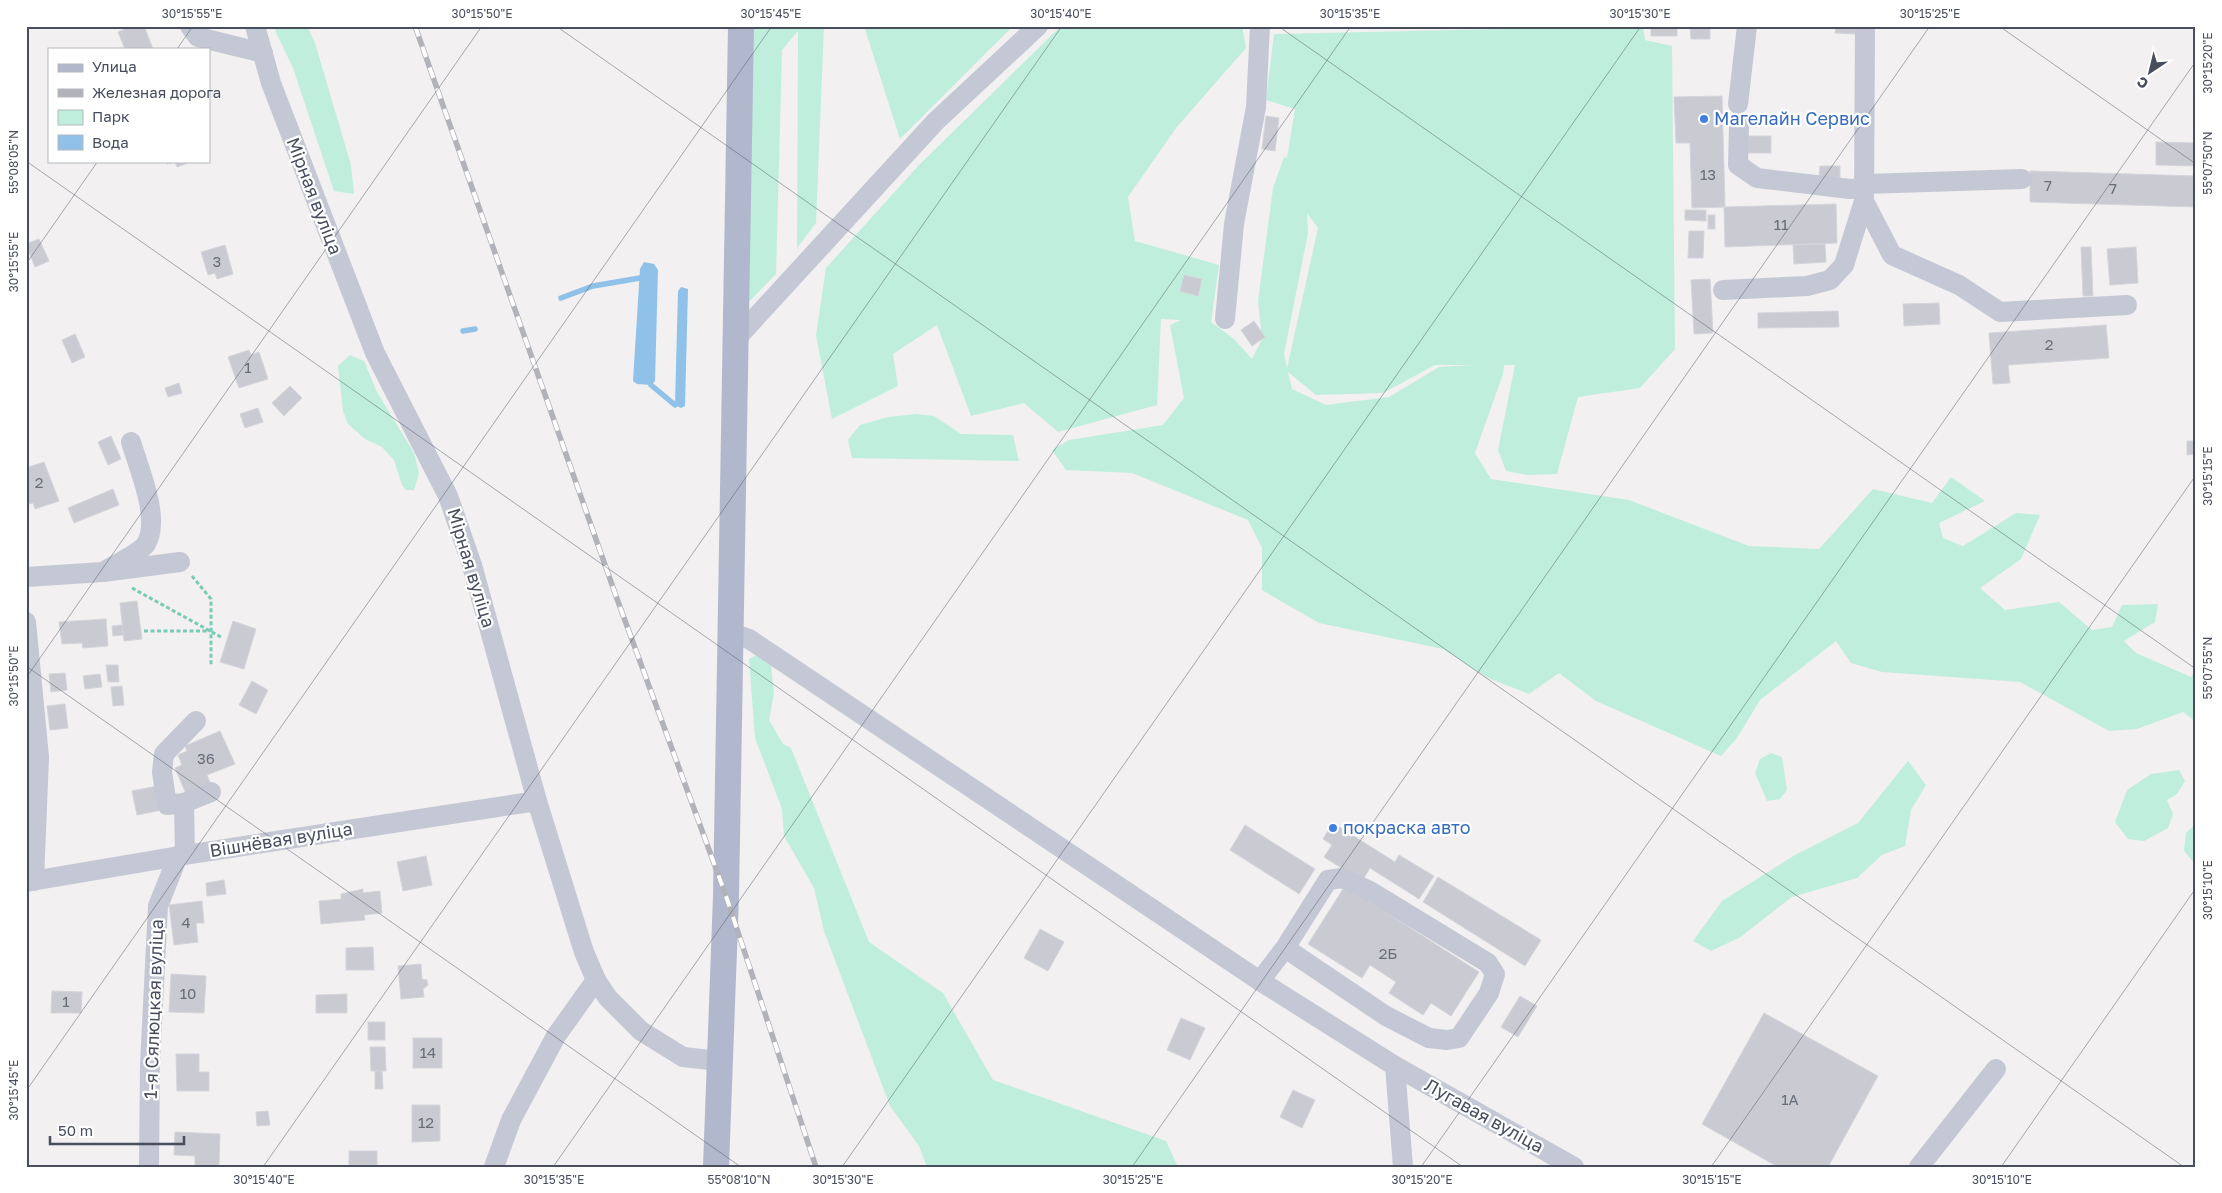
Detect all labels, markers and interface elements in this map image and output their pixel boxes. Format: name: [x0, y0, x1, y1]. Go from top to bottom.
text: 30°15'55"E: [162, 6, 222, 21]
text: 30°15'50"E: [452, 6, 512, 21]
text: 30°15'45"E: [741, 6, 801, 21]
text: 30°15'40"E: [1030, 6, 1092, 21]
text: 30°15'35"E: [1320, 6, 1380, 21]
text: 30°15'30"E: [1609, 6, 1671, 21]
text: 30°15'25"E: [1900, 6, 1960, 21]
text: 30°15'20"E: [2200, 33, 2215, 93]
legend: [48, 48, 210, 162]
north arrow: [2124, 48, 2174, 98]
text: Улица: [92, 57, 137, 75]
text: С: [2133, 73, 2151, 93]
text: Железная дорога: [92, 83, 221, 101]
text: Парк: [92, 107, 130, 125]
place label: Магелайн Сервис: [1714, 107, 1870, 129]
marker: Магелайн Сервис: [1698, 113, 1710, 125]
text: 55°08'05"N: [6, 130, 21, 194]
text: 55°07'50"N: [2200, 131, 2215, 195]
text: Вода: [92, 133, 129, 151]
street label: Мірная вуліца: [283, 134, 347, 257]
house number: 13: [1700, 165, 1716, 183]
house number: 7: [2044, 176, 2052, 194]
house number: 7: [2109, 179, 2117, 197]
house number: 11: [1774, 215, 1788, 233]
text: 30°15'55"E: [6, 232, 21, 292]
house number: 3: [213, 252, 221, 270]
house number: 2: [2045, 335, 2053, 353]
house number: 1: [244, 358, 252, 376]
text: 30°15'15"E: [2200, 446, 2215, 506]
house number: 2: [35, 473, 43, 491]
street label: Мірная вуліца: [443, 505, 501, 630]
text: 55°07'55"N: [2200, 637, 2215, 699]
text: 30°15'50"E: [6, 646, 21, 706]
house number: 36: [197, 749, 215, 767]
place label: покраска авто: [1343, 816, 1470, 838]
street label: Вішнёвая вуліца: [208, 817, 354, 861]
marker: покраска авто: [1327, 822, 1339, 834]
text: 30°15'10"E: [2200, 860, 2215, 920]
house number: 4: [181, 913, 191, 931]
street label: 1-я Сялюцкая вуліца: [139, 919, 167, 1099]
house number: 2Б: [1379, 944, 1397, 962]
house number: 10: [180, 984, 196, 1002]
house number: 1: [62, 992, 70, 1010]
house number: 14: [420, 1043, 436, 1061]
text: 30°15'45"E: [6, 1060, 21, 1120]
street label: Лугавая вуліца: [1421, 1073, 1548, 1157]
house number: 1А: [1781, 1090, 1799, 1108]
scale bar: [50, 1113, 184, 1145]
house number: 12: [418, 1113, 434, 1131]
text: 50 m: [58, 1121, 93, 1139]
text: 30°15'40"E: [233, 1172, 295, 1187]
text: 30°15'35"E: [524, 1172, 584, 1187]
text: 55°08'10"N: [707, 1172, 771, 1187]
text: 30°15'30"E: [812, 1172, 874, 1187]
text: 30°15'25"E: [1103, 1172, 1163, 1187]
text: 30°15'20"E: [1392, 1172, 1452, 1187]
text: 30°15'15"E: [1682, 1172, 1742, 1187]
text: 30°15'10"E: [1972, 1172, 2032, 1187]

